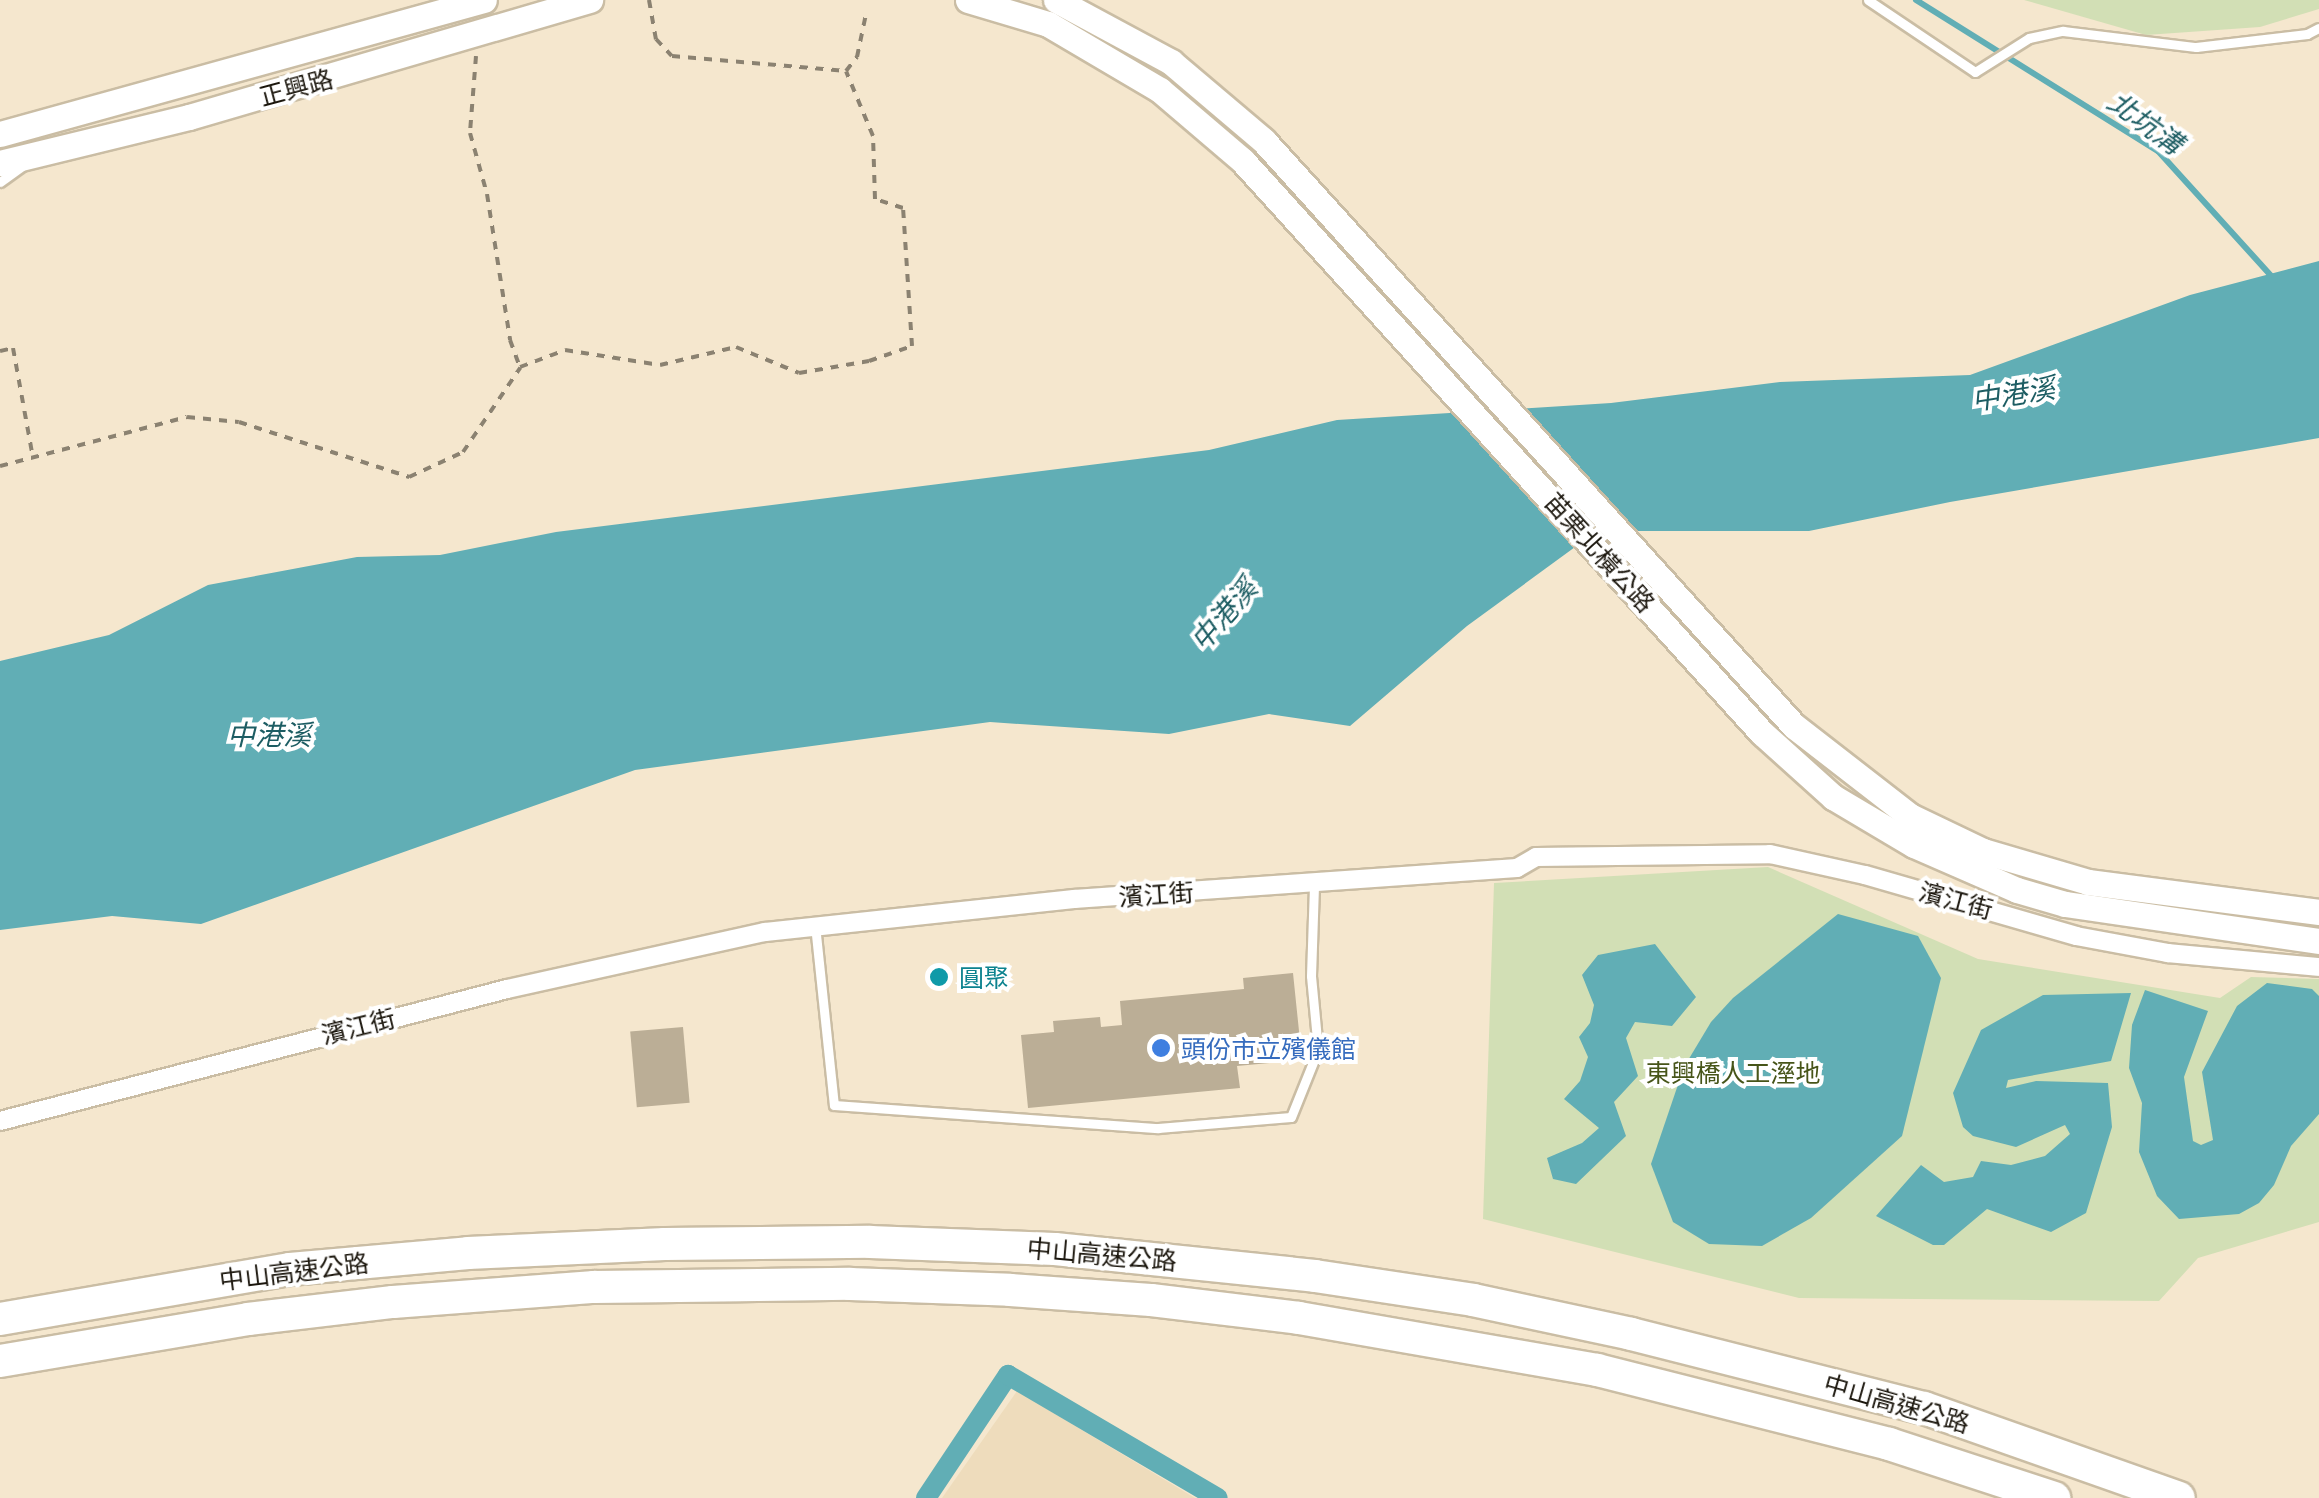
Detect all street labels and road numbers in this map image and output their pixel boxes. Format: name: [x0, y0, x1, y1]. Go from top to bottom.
street label: 正興路: [256, 63, 336, 111]
street label: 苗栗北橫公路: [1539, 486, 1661, 618]
street label: 濱江街: [1118, 876, 1194, 912]
street label: 濱江街: [1916, 876, 1996, 924]
street label: 濱江街: [318, 1002, 398, 1050]
street label: 中山高速公路: [1026, 1233, 1178, 1275]
street label: 中山高速公路: [218, 1247, 370, 1295]
street label: 中山高速公路: [1821, 1368, 1973, 1438]

